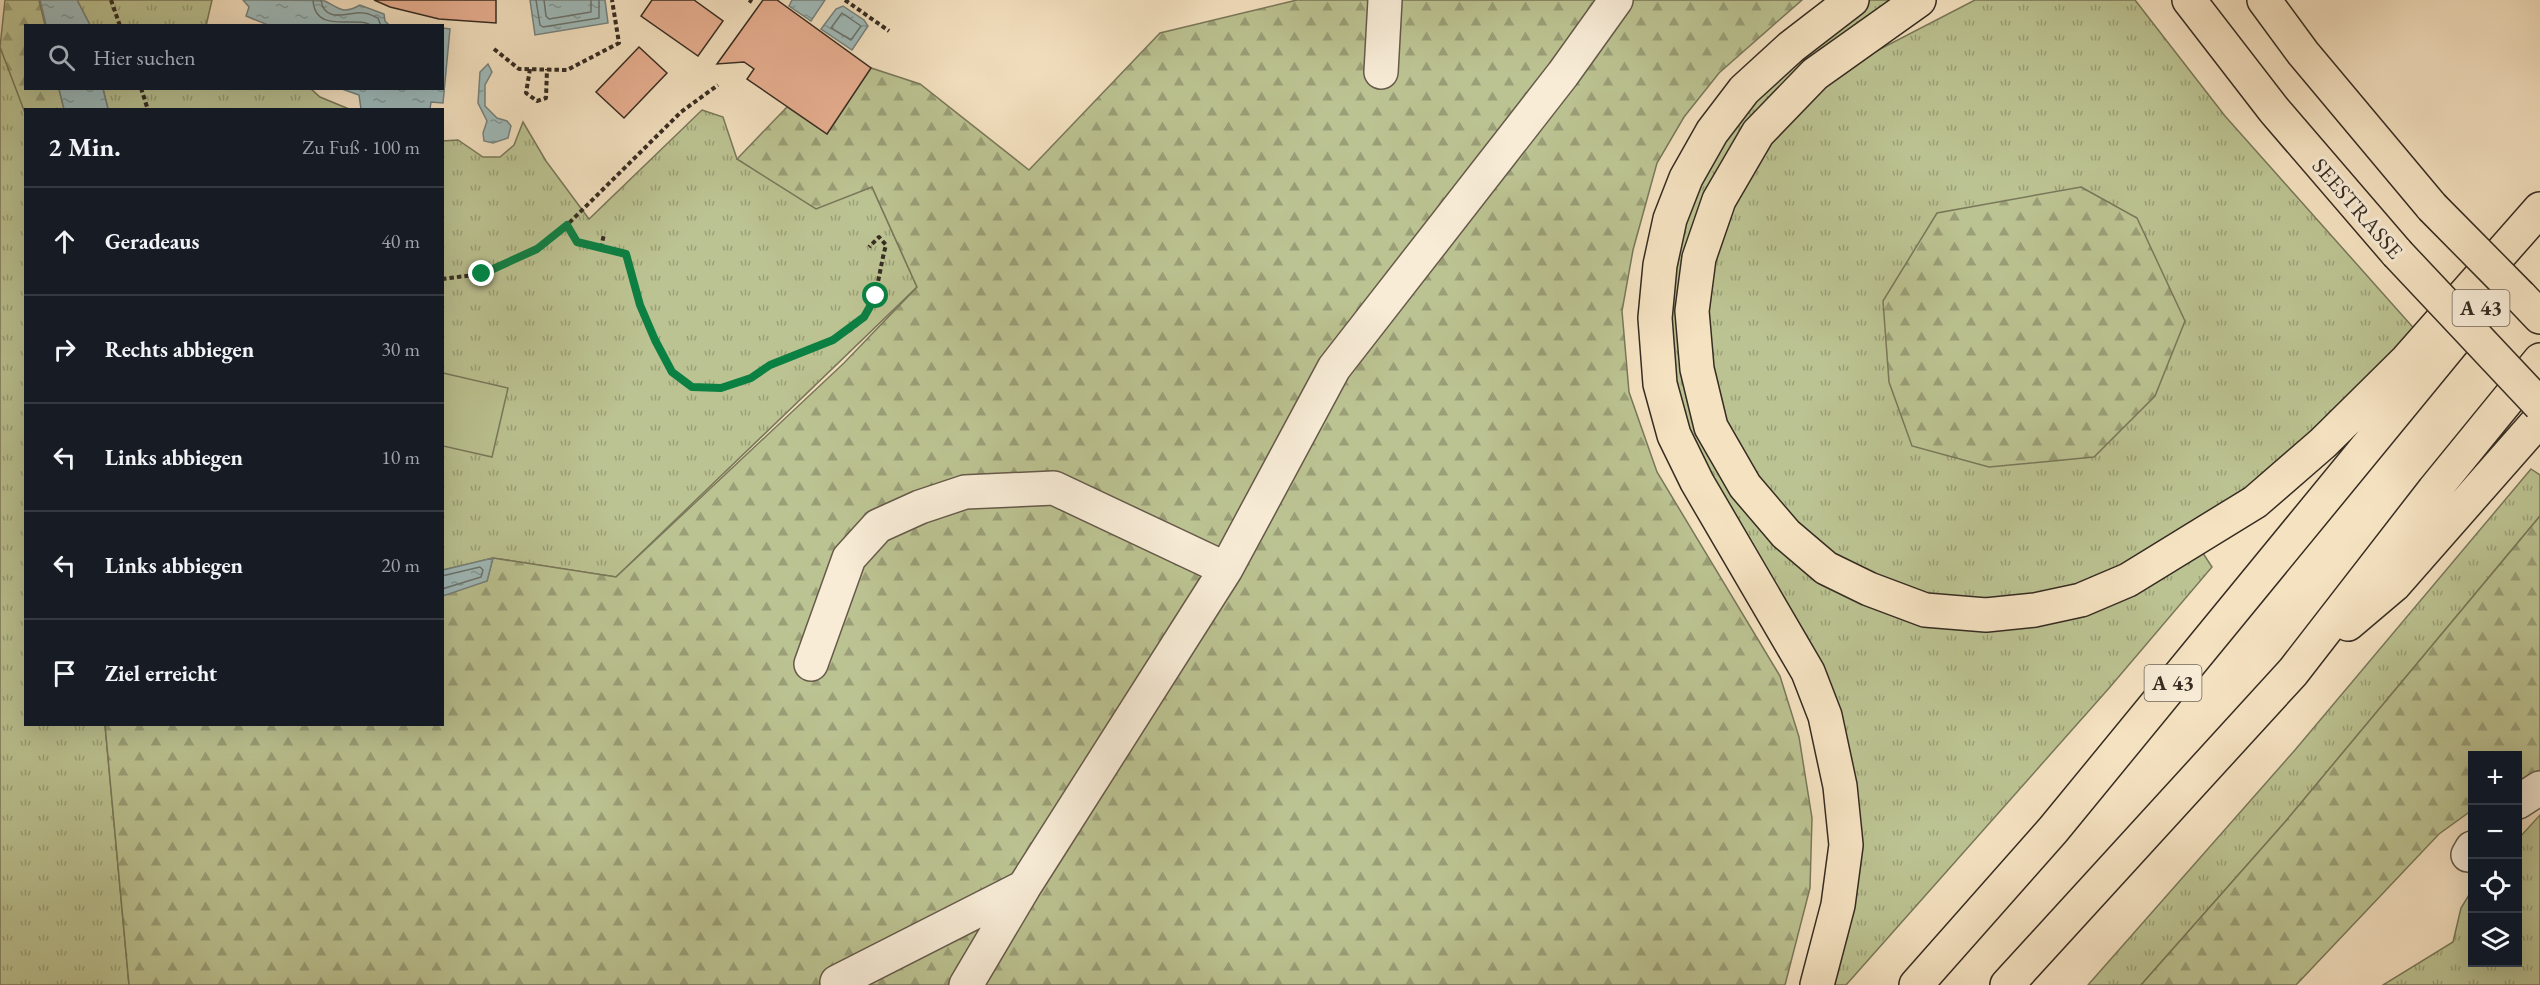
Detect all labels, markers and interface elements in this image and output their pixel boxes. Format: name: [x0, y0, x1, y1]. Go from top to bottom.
search box: [24, 24, 444, 90]
icon: search: [45, 41, 78, 74]
text: Hier suchen: [93, 43, 196, 72]
text: 2 Min.: [48, 130, 121, 164]
text: Zu Fuß · 100 m: [302, 134, 420, 160]
street label: SEESTRASSE: [2306, 152, 2409, 265]
icon: ahead: [48, 225, 81, 258]
text: Geradeaus: [105, 227, 199, 256]
text: 40 m: [381, 228, 420, 254]
route end: [468, 260, 494, 286]
route start: [862, 282, 888, 308]
road number: A 43: [2452, 290, 2510, 326]
icon: right: [48, 333, 81, 366]
text: Rechts abbiegen: [105, 335, 254, 364]
text: 30 m: [381, 336, 420, 362]
icon: left: [48, 441, 81, 474]
text: Links abbiegen: [105, 443, 243, 472]
text: 10 m: [381, 444, 420, 470]
icon: left: [48, 549, 81, 582]
text: Links abbiegen: [105, 551, 243, 580]
text: 20 m: [381, 552, 420, 578]
icon: arrive: [48, 657, 81, 690]
text: Ziel erreicht: [105, 659, 217, 688]
road number: A 43: [2144, 665, 2202, 701]
map controls: [2468, 751, 2522, 967]
button: +: [2468, 751, 2522, 805]
button: −: [2468, 805, 2522, 859]
button: locate: [2468, 859, 2522, 913]
button: layers: [2468, 913, 2522, 967]

